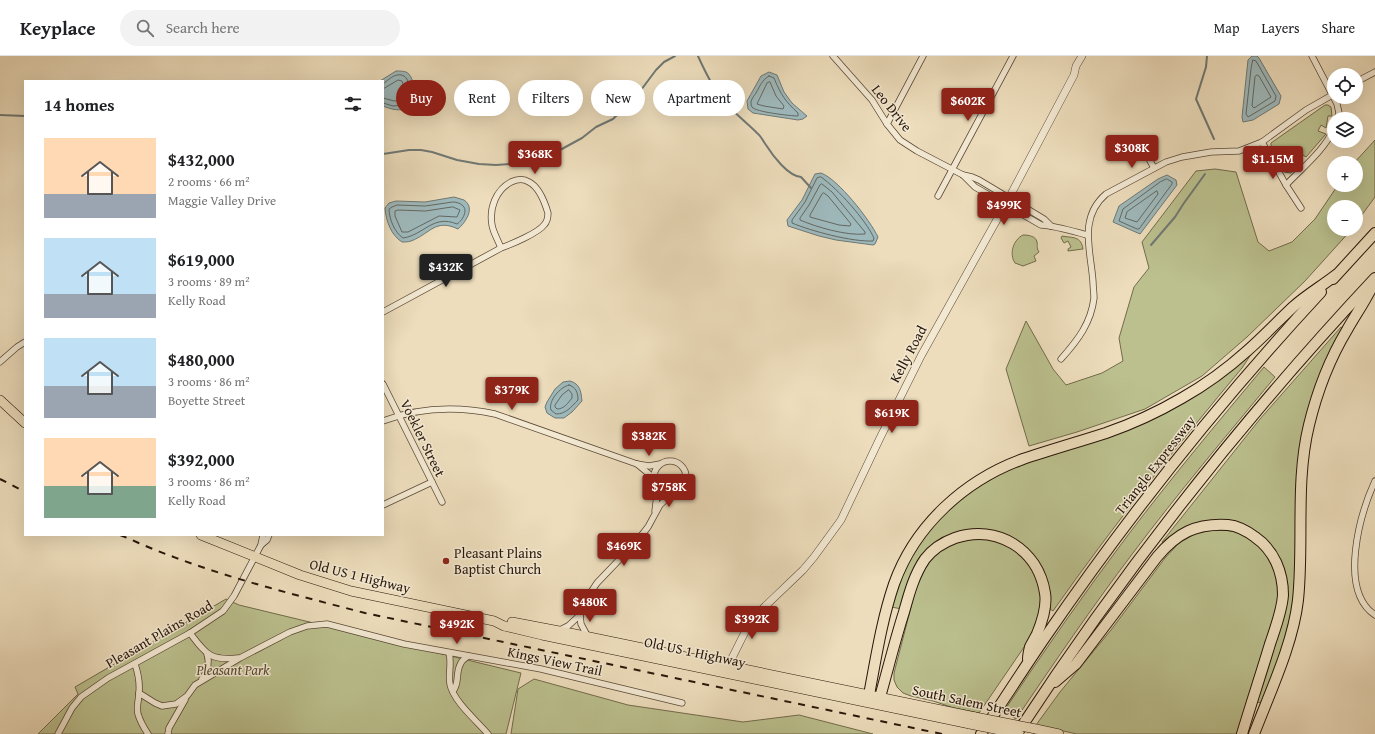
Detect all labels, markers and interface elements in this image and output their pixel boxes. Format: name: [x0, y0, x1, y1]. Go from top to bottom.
search box: [120, 10, 400, 46]
text: Keyplace: [20, 14, 96, 42]
icon: search: [134, 17, 156, 39]
text: Search here: [166, 17, 240, 38]
text: Map: [1214, 18, 1240, 38]
text: Layers: [1262, 18, 1300, 38]
text: Share: [1322, 18, 1355, 38]
map controls: [1327, 68, 1363, 236]
button: locate: [1327, 68, 1363, 104]
chip: Buy: [396, 80, 446, 116]
chip: Rent: [454, 80, 510, 116]
chip: Filters: [518, 80, 583, 116]
chip: New: [591, 80, 645, 116]
chip: Apartment: [653, 80, 745, 116]
street label: Leo Drive: [867, 80, 917, 136]
pin: $602K: [940, 88, 996, 122]
text: $602K: [950, 91, 986, 110]
text: 14 homes: [44, 92, 115, 117]
icon: filters: [342, 93, 364, 115]
button: layers: [1327, 112, 1363, 148]
pin: $308K: [1104, 135, 1160, 169]
text: $308K: [1114, 138, 1150, 157]
pin: $368K: [507, 141, 563, 175]
text: $368K: [517, 144, 553, 163]
pin: $1.15M: [1240, 146, 1306, 180]
text: $432,000: [168, 147, 234, 172]
text: $1.15M: [1252, 149, 1294, 168]
icon: home: [76, 154, 124, 202]
button: +: [1327, 156, 1363, 192]
text: 2 rooms · 66 m²: [168, 172, 250, 191]
text: Maggie Valley Drive: [168, 191, 276, 210]
pin: $499K: [976, 192, 1032, 226]
text: $499K: [986, 195, 1022, 214]
button: −: [1327, 200, 1363, 236]
text: $619,000: [168, 247, 234, 272]
icon: home: [76, 254, 124, 302]
pin: $432K: [418, 254, 474, 288]
text: $432K: [428, 257, 464, 276]
text: 3 rooms · 89 m²: [168, 272, 250, 291]
text: Kelly Road: [168, 291, 226, 310]
street label: Kelly Road: [885, 321, 932, 386]
text: $480,000: [168, 347, 234, 372]
icon: home: [76, 354, 124, 402]
text: 3 rooms · 86 m²: [168, 372, 250, 391]
pin: $379K: [484, 377, 540, 411]
text: $379K: [494, 380, 530, 399]
text: Boyette Street: [168, 391, 245, 410]
street label: Voekler Street: [396, 396, 450, 480]
pin: $619K: [864, 400, 920, 434]
text: $619K: [874, 403, 910, 422]
street label: Triangle Expressway: [1110, 411, 1200, 519]
pin: $382K: [621, 423, 677, 457]
text: $382K: [631, 426, 667, 445]
text: $392,000: [168, 447, 234, 472]
icon: home: [76, 454, 124, 502]
text: 3 rooms · 86 m²: [168, 472, 250, 491]
pin: $758K: [641, 474, 697, 508]
text: $758K: [651, 477, 687, 496]
text: Kelly Road: [168, 491, 226, 510]
pin: $469K: [596, 533, 652, 567]
text: $469K: [606, 536, 642, 555]
place label: Pleasant Plains Baptist Church: [454, 543, 542, 579]
street label: Old US 1 Highway: [307, 554, 413, 598]
marker: Pleasant Plains Baptist Church: [441, 556, 451, 566]
pin: $480K: [562, 589, 618, 623]
text: $480K: [572, 592, 608, 611]
street label: Pleasant Plains Road: [102, 595, 217, 673]
pin: $392K: [724, 606, 780, 640]
text: $392K: [734, 609, 770, 628]
pin: $492K: [429, 611, 485, 645]
text: $492K: [439, 614, 475, 633]
street label: Old US 1 Highway: [642, 631, 748, 673]
street label: Kings View Trail: [506, 641, 604, 681]
park label: Pleasant Park: [195, 660, 270, 680]
street label: South Salem Street: [910, 680, 1024, 722]

